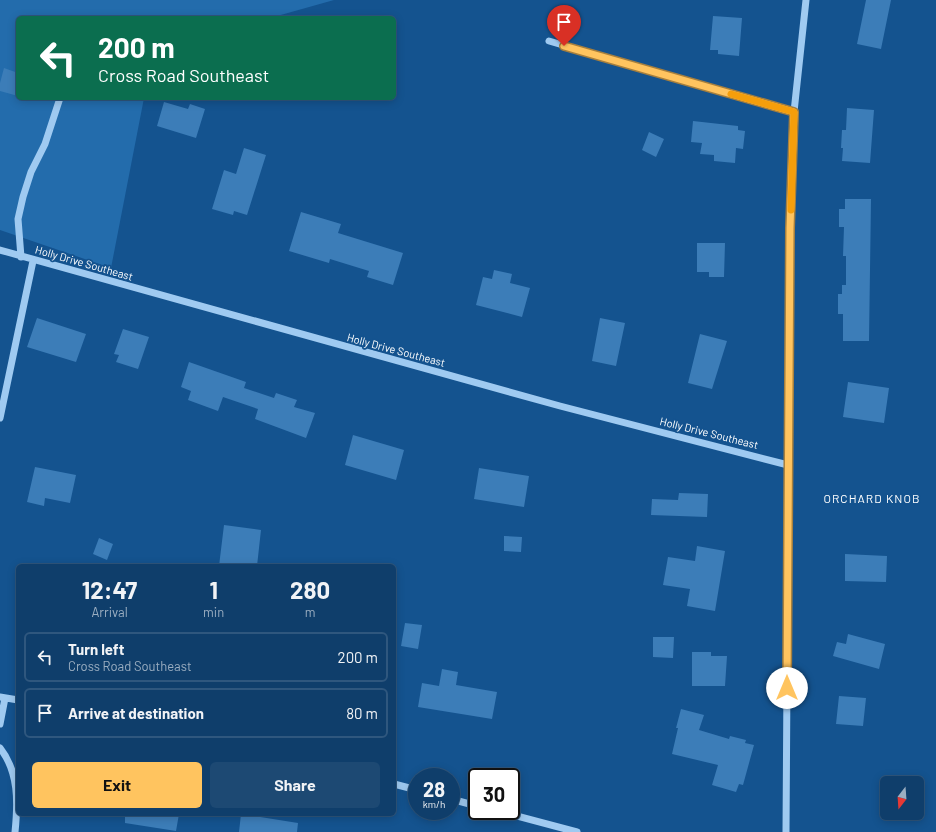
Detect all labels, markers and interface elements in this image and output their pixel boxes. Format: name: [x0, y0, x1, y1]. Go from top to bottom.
pin: [547, 5, 581, 46]
icon: arrive: [553, 11, 575, 33]
text: 200 m: [98, 30, 175, 64]
icon: left: [32, 32, 84, 84]
text: Cross Road Southeast: [98, 64, 269, 86]
street label: Holly Drive Southeast: [34, 242, 135, 283]
street label: Holly Drive Southeast: [346, 330, 447, 369]
street label: Holly Drive Southeast: [658, 414, 760, 451]
district label: ORCHARD KNOB: [824, 491, 920, 505]
text: 12:47: [82, 575, 137, 604]
text: 1: [209, 575, 218, 604]
text: 280: [290, 575, 330, 604]
text: Arrival: [91, 604, 128, 620]
text: min: [203, 604, 224, 620]
text: m: [305, 604, 315, 620]
text: Turn left: [68, 640, 124, 658]
icon: left: [34, 646, 56, 668]
text: 200 m: [338, 648, 378, 666]
text: Cross Road Southeast: [68, 658, 192, 674]
position arrow: [766, 667, 808, 709]
icon: arrive: [34, 702, 56, 724]
text: Arrive at destination: [68, 704, 204, 722]
text: 80 m: [346, 704, 378, 722]
button: Exit: [32, 762, 202, 808]
button: Share: [210, 762, 380, 808]
speed limit sign: 30: [468, 768, 520, 820]
north arrow: [880, 776, 924, 820]
map controls: [880, 776, 924, 820]
text: 28: [423, 777, 445, 801]
text: km/h: [423, 798, 445, 810]

